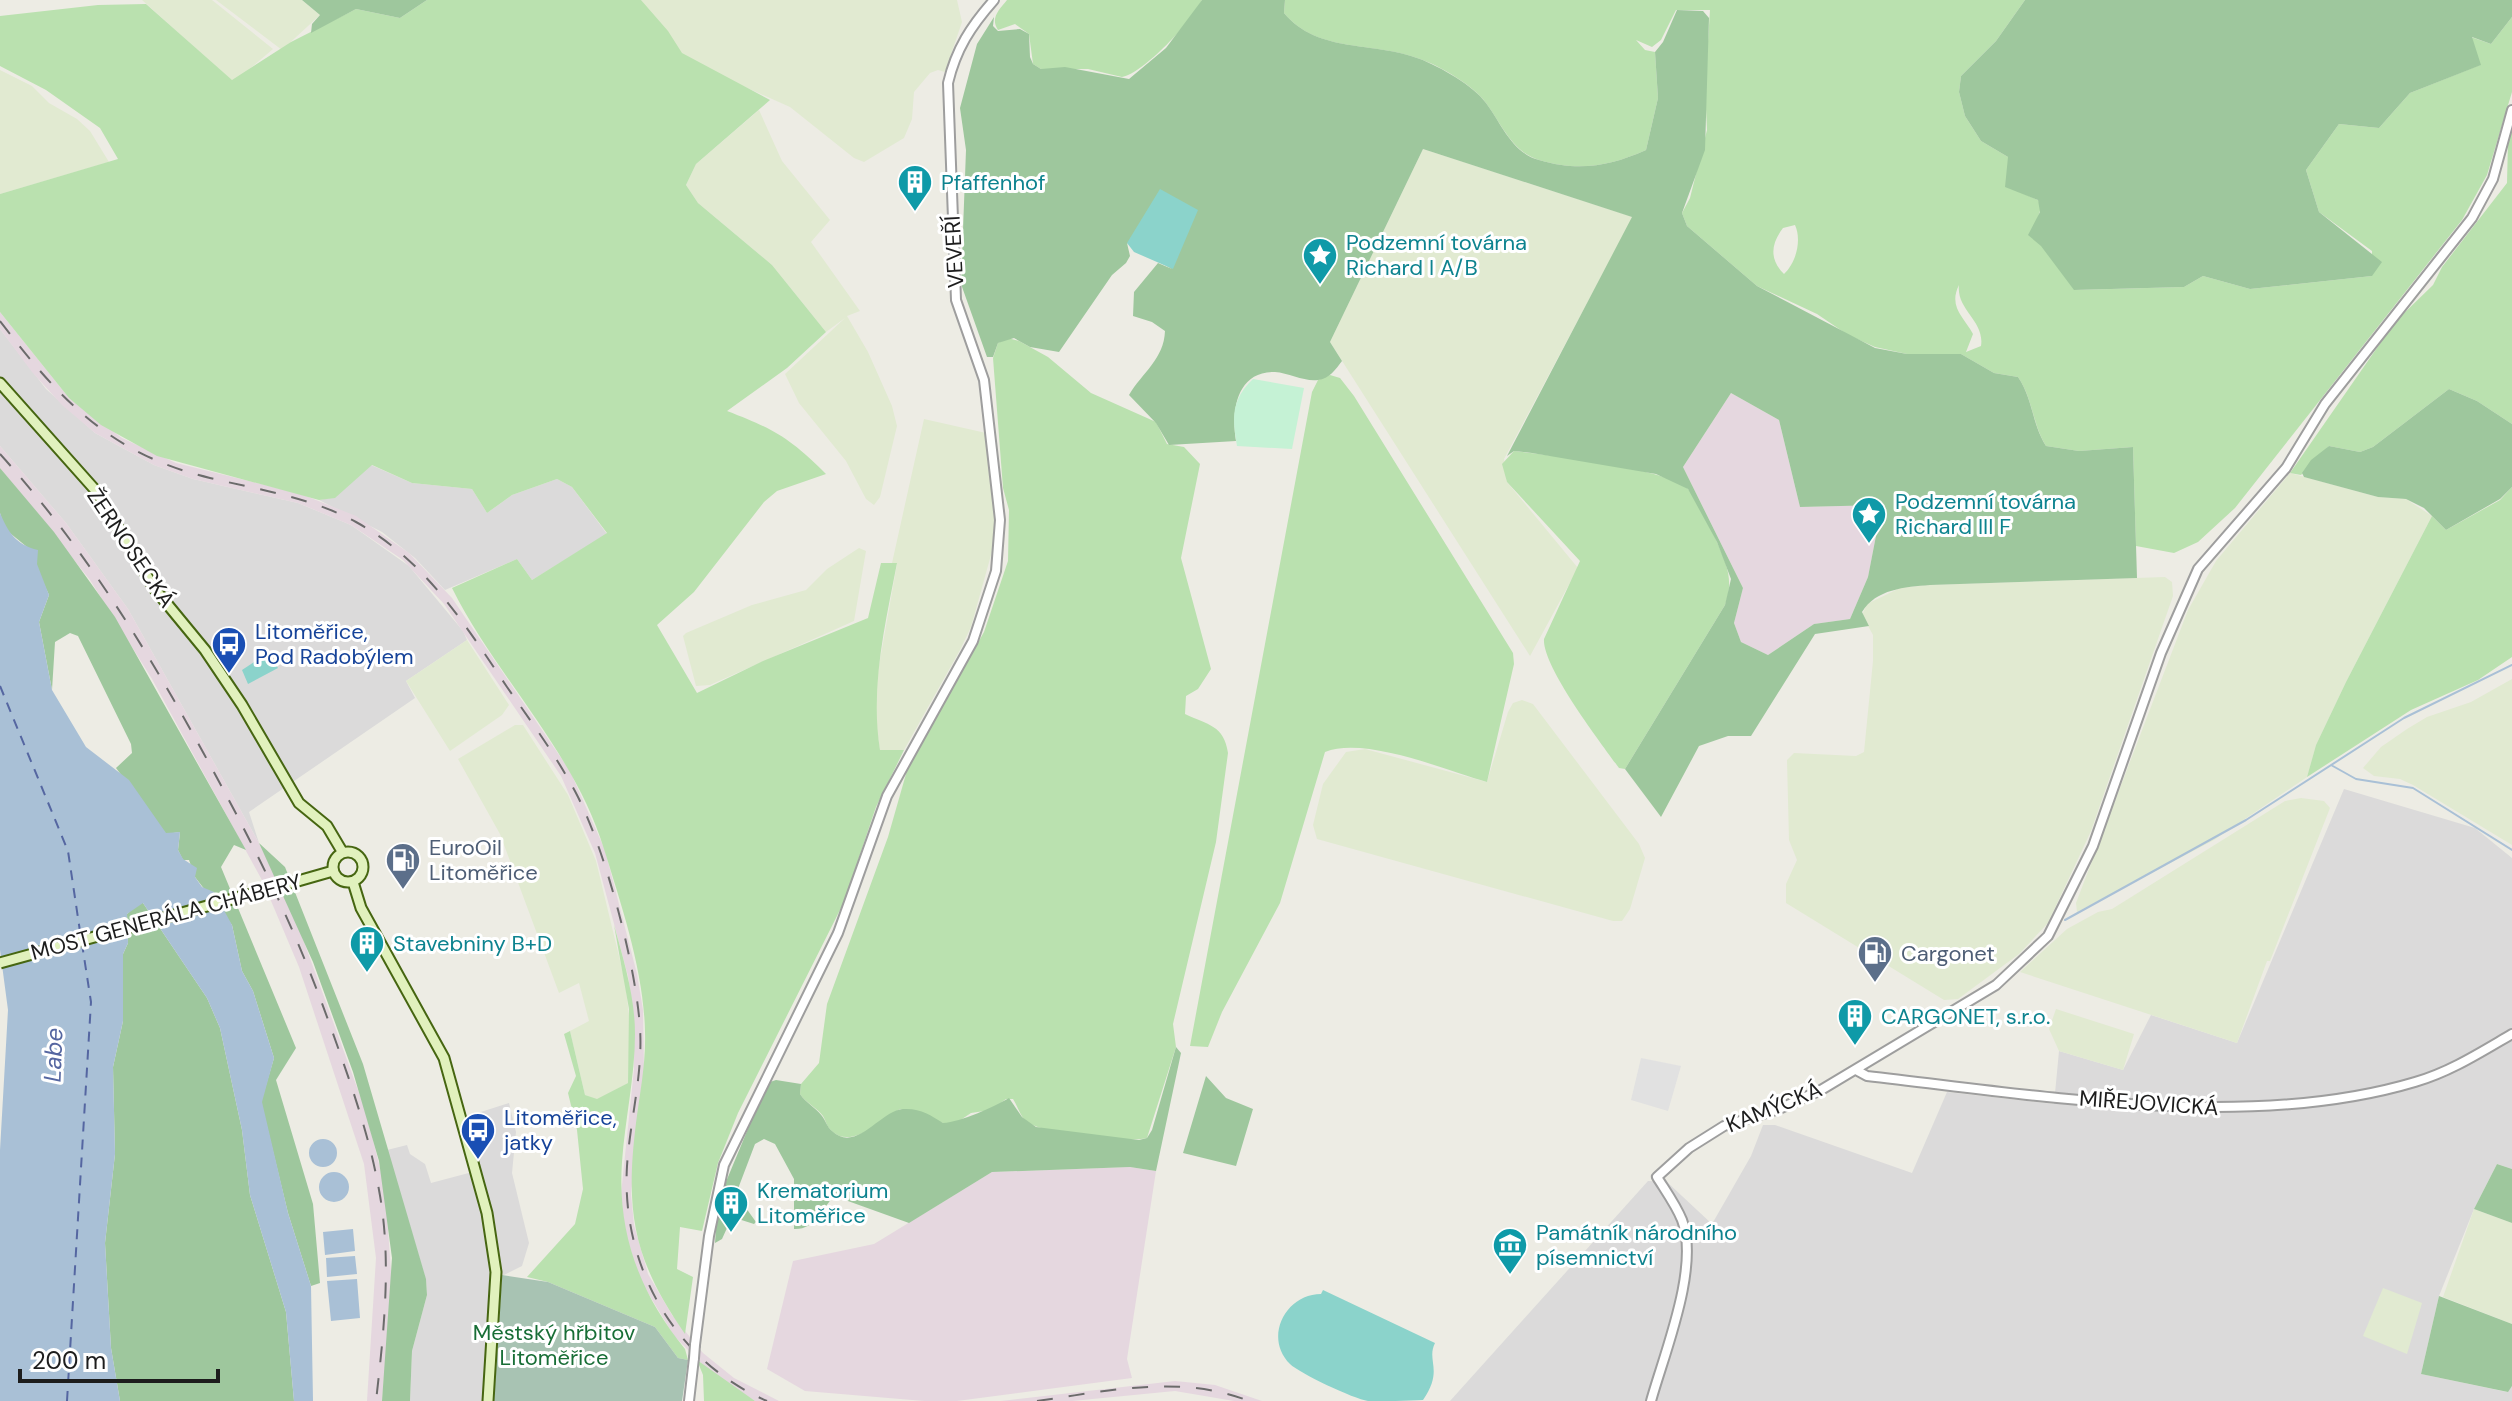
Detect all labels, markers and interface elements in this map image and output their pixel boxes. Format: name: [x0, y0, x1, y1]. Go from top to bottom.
building icon: Pfaffenhof: [896, 163, 934, 213]
place label: Pfaffenhof: [941, 168, 1046, 197]
street label: VEVEŘÍ: [938, 215, 970, 289]
place label: Podzemní továrna Richard I A/B: [1346, 228, 1527, 282]
place icon: Podzemní továrna Richard I A/B: [1301, 236, 1339, 286]
street label: ŽERNOSECKÁ: [80, 483, 182, 613]
place label: Podzemní továrna Richard III F: [1895, 487, 2076, 541]
place icon: Podzemní továrna Richard III F: [1850, 495, 1888, 545]
place label: Litoměřice, Pod Radobýlem: [255, 617, 414, 671]
bus stop icon: Litoměřice, Pod Radobýlem: [210, 625, 248, 675]
place label: EuroOil Litoměřice: [429, 833, 538, 887]
fuel station icon: EuroOil Litoměřice: [384, 841, 422, 891]
street label: MOST GENERÁLA CHÁBERY: [28, 867, 305, 967]
building icon: Stavebniny B+D: [348, 924, 386, 974]
place label: Stavebniny B+D: [393, 929, 552, 958]
fuel station icon: Cargonet: [1856, 934, 1894, 984]
place label: Cargonet: [1901, 939, 1995, 968]
building icon: CARGONET, s.r.o.: [1836, 997, 1874, 1047]
place label: CARGONET, s.r.o.: [1881, 1002, 2050, 1031]
water label: Labe: [37, 1027, 69, 1083]
street label: KAMÝCKÁ: [1722, 1075, 1826, 1139]
street label: MIŘEJOVICKÁ: [2078, 1084, 2220, 1122]
place label: Litoměřice, jatky: [503, 1103, 617, 1157]
bus stop icon: Litoměřice, jatky: [459, 1111, 497, 1161]
place label: Krematorium Litoměřice: [757, 1176, 888, 1230]
building icon: Krematorium Litoměřice: [712, 1184, 750, 1234]
place label: Památník národního písemnictví: [1536, 1218, 1737, 1272]
museum icon: Památník národního písemnictví: [1491, 1226, 1529, 1276]
park label: Městský hřbitov Litoměřice: [473, 1318, 636, 1372]
scale bar: [20, 1333, 218, 1383]
text: 200 m: [32, 1345, 106, 1376]

